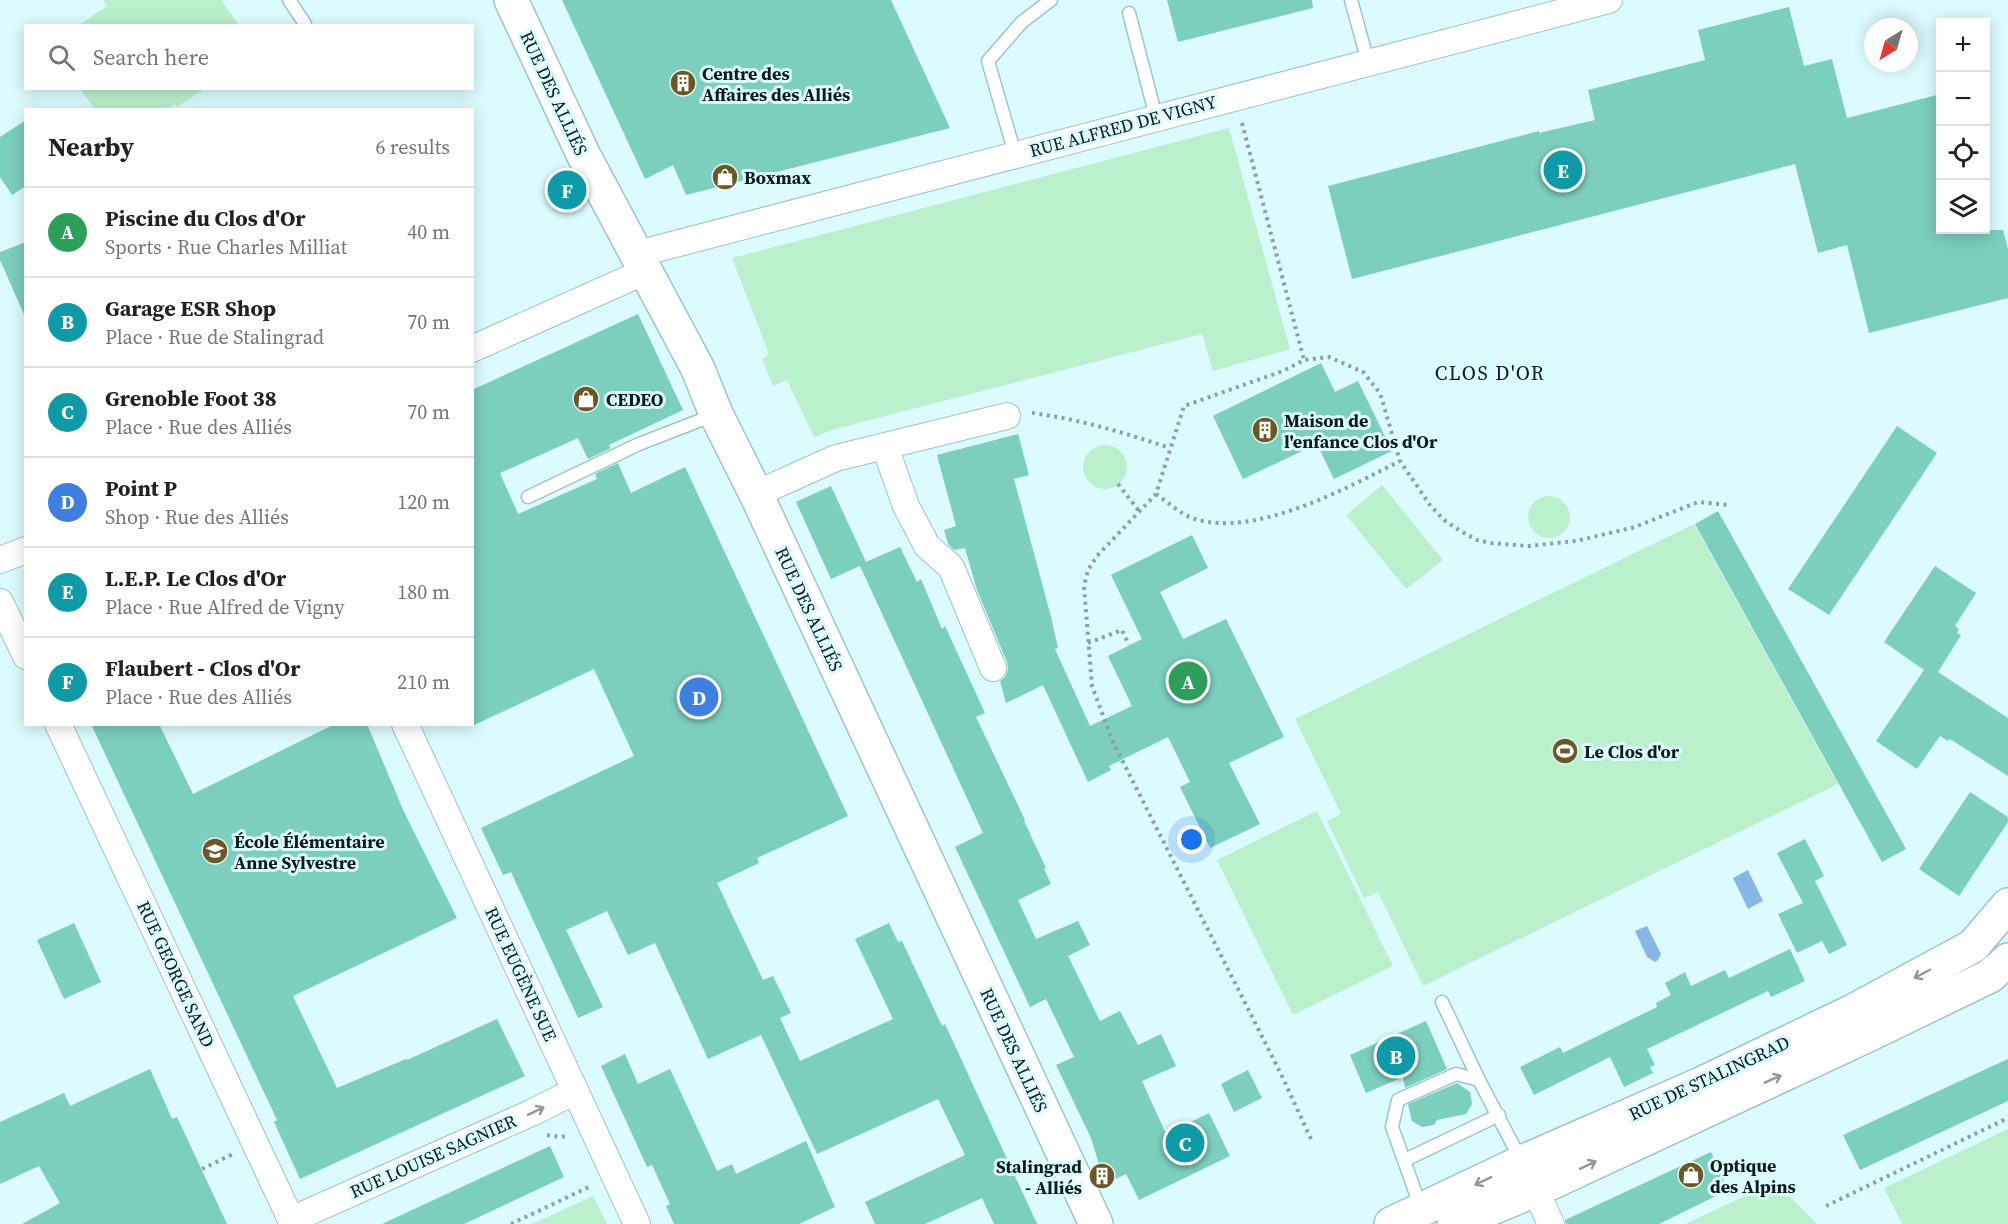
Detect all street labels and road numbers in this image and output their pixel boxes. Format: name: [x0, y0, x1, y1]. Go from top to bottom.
street label: RUE DES ALLIÉS: [514, 27, 594, 159]
street label: RUE ALFRED DE VIGNY: [1027, 89, 1220, 163]
street label: RUE DES ALLIÉS: [769, 543, 849, 675]
street label: RUE GEORGE SAND: [131, 897, 221, 1051]
street label: RUE EUGÈNE SUE: [479, 903, 563, 1045]
street label: RUE DES ALLIÉS: [974, 984, 1054, 1116]
street label: RUE DE STALINGRAD: [1624, 1030, 1794, 1126]
street label: RUE LOUISE SAGNIER: [346, 1108, 520, 1204]

